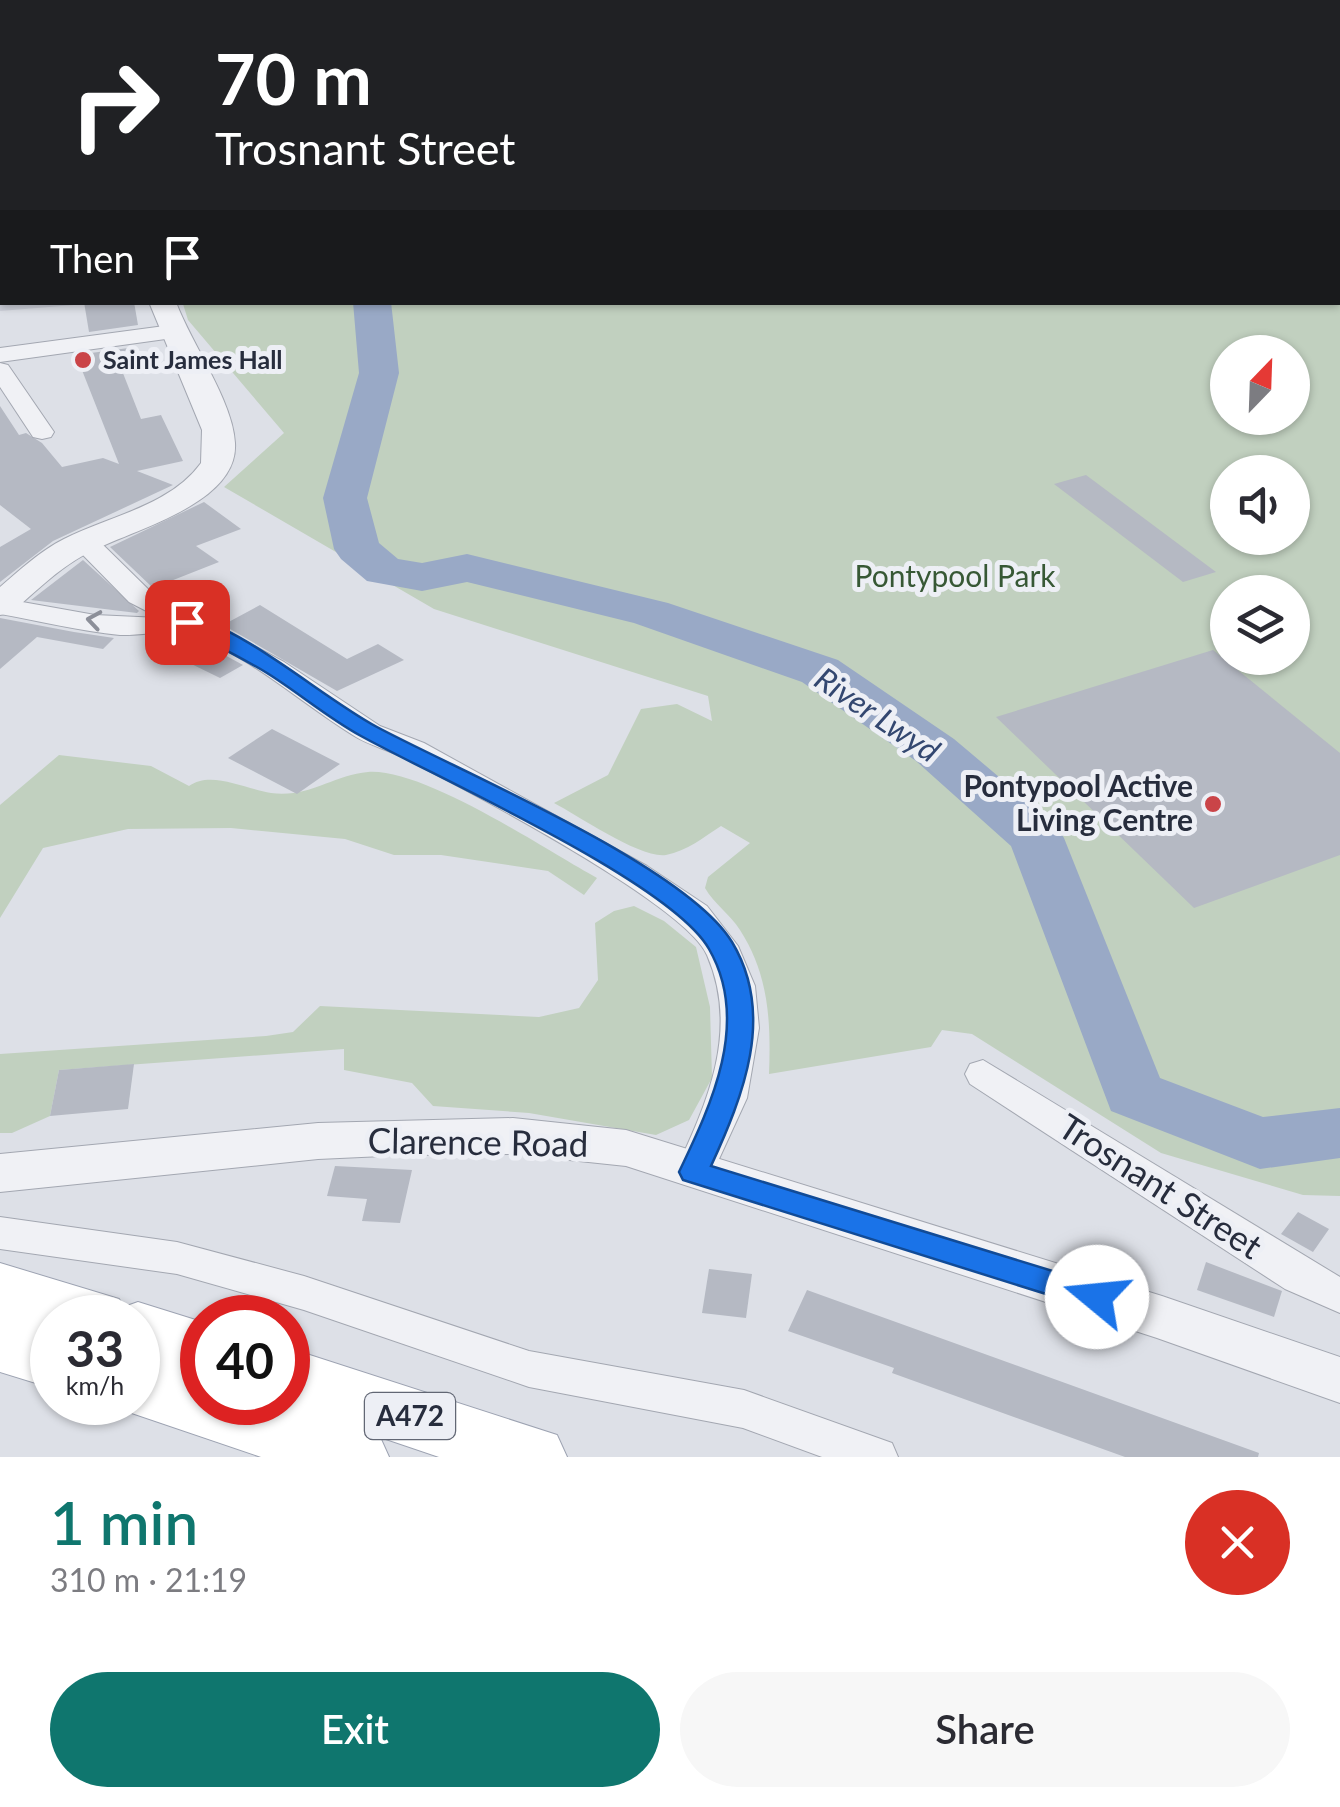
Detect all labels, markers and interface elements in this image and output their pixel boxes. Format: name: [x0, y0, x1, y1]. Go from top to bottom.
text: 70 m: [215, 36, 372, 120]
icon: right: [50, 40, 180, 170]
text: Trosnant Street: [215, 121, 516, 175]
icon: arrive: [155, 230, 210, 285]
text: Then: [50, 235, 135, 281]
north arrow: [1210, 335, 1310, 435]
map controls: [1210, 335, 1310, 675]
place label: Saint James Hall: [103, 344, 283, 374]
marker: Saint James Hall: [72, 349, 94, 371]
button: sound: [1210, 455, 1310, 555]
park label: Pontypool Park: [854, 557, 1056, 593]
button: layers: [1210, 575, 1310, 675]
pin: [145, 580, 230, 665]
icon: arrive: [160, 595, 215, 650]
one-way arrow: [86, 611, 102, 632]
water label: River Lwyd: [808, 658, 948, 770]
place label: Pontypool Active Living Centre: [963, 767, 1193, 837]
marker: Pontypool Active Living Centre: [1202, 793, 1224, 815]
street label: Trosnant Street: [1052, 1104, 1271, 1267]
street label: Clarence Road: [367, 1118, 589, 1164]
position arrow: [1045, 1245, 1149, 1349]
speed limit sign: 40: [180, 1295, 310, 1425]
text: 33: [66, 1318, 124, 1378]
text: km/h: [66, 1370, 124, 1400]
road number: A472: [365, 1393, 455, 1439]
text: 1 min: [50, 1486, 198, 1558]
button: close: [1185, 1490, 1290, 1595]
text: 310 m · 21:19: [50, 1560, 247, 1599]
button: Exit: [50, 1672, 660, 1787]
button: Share: [680, 1672, 1290, 1787]

